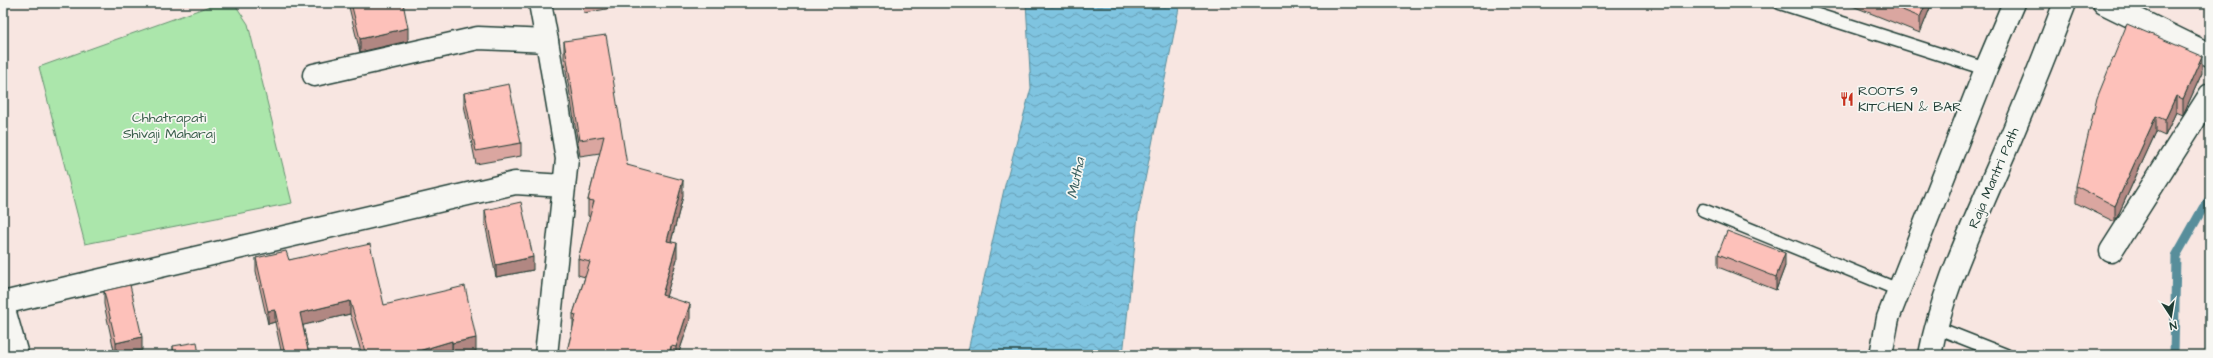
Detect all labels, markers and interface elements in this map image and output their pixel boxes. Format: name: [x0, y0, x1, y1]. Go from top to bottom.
place label: ROOTS 9 KITCHEN & BAR: [1858, 81, 1962, 117]
restaurant icon: ROOTS 9 KITCHEN & BAR: [1839, 91, 1855, 107]
park label: Chhatrapati Shivaji Maharaj: [123, 108, 216, 144]
street label: Raja Mantri Path: [1964, 124, 2024, 232]
water label: Mutha: [1062, 154, 1090, 200]
north arrow: [2151, 296, 2191, 336]
text: N: [2168, 317, 2178, 333]

